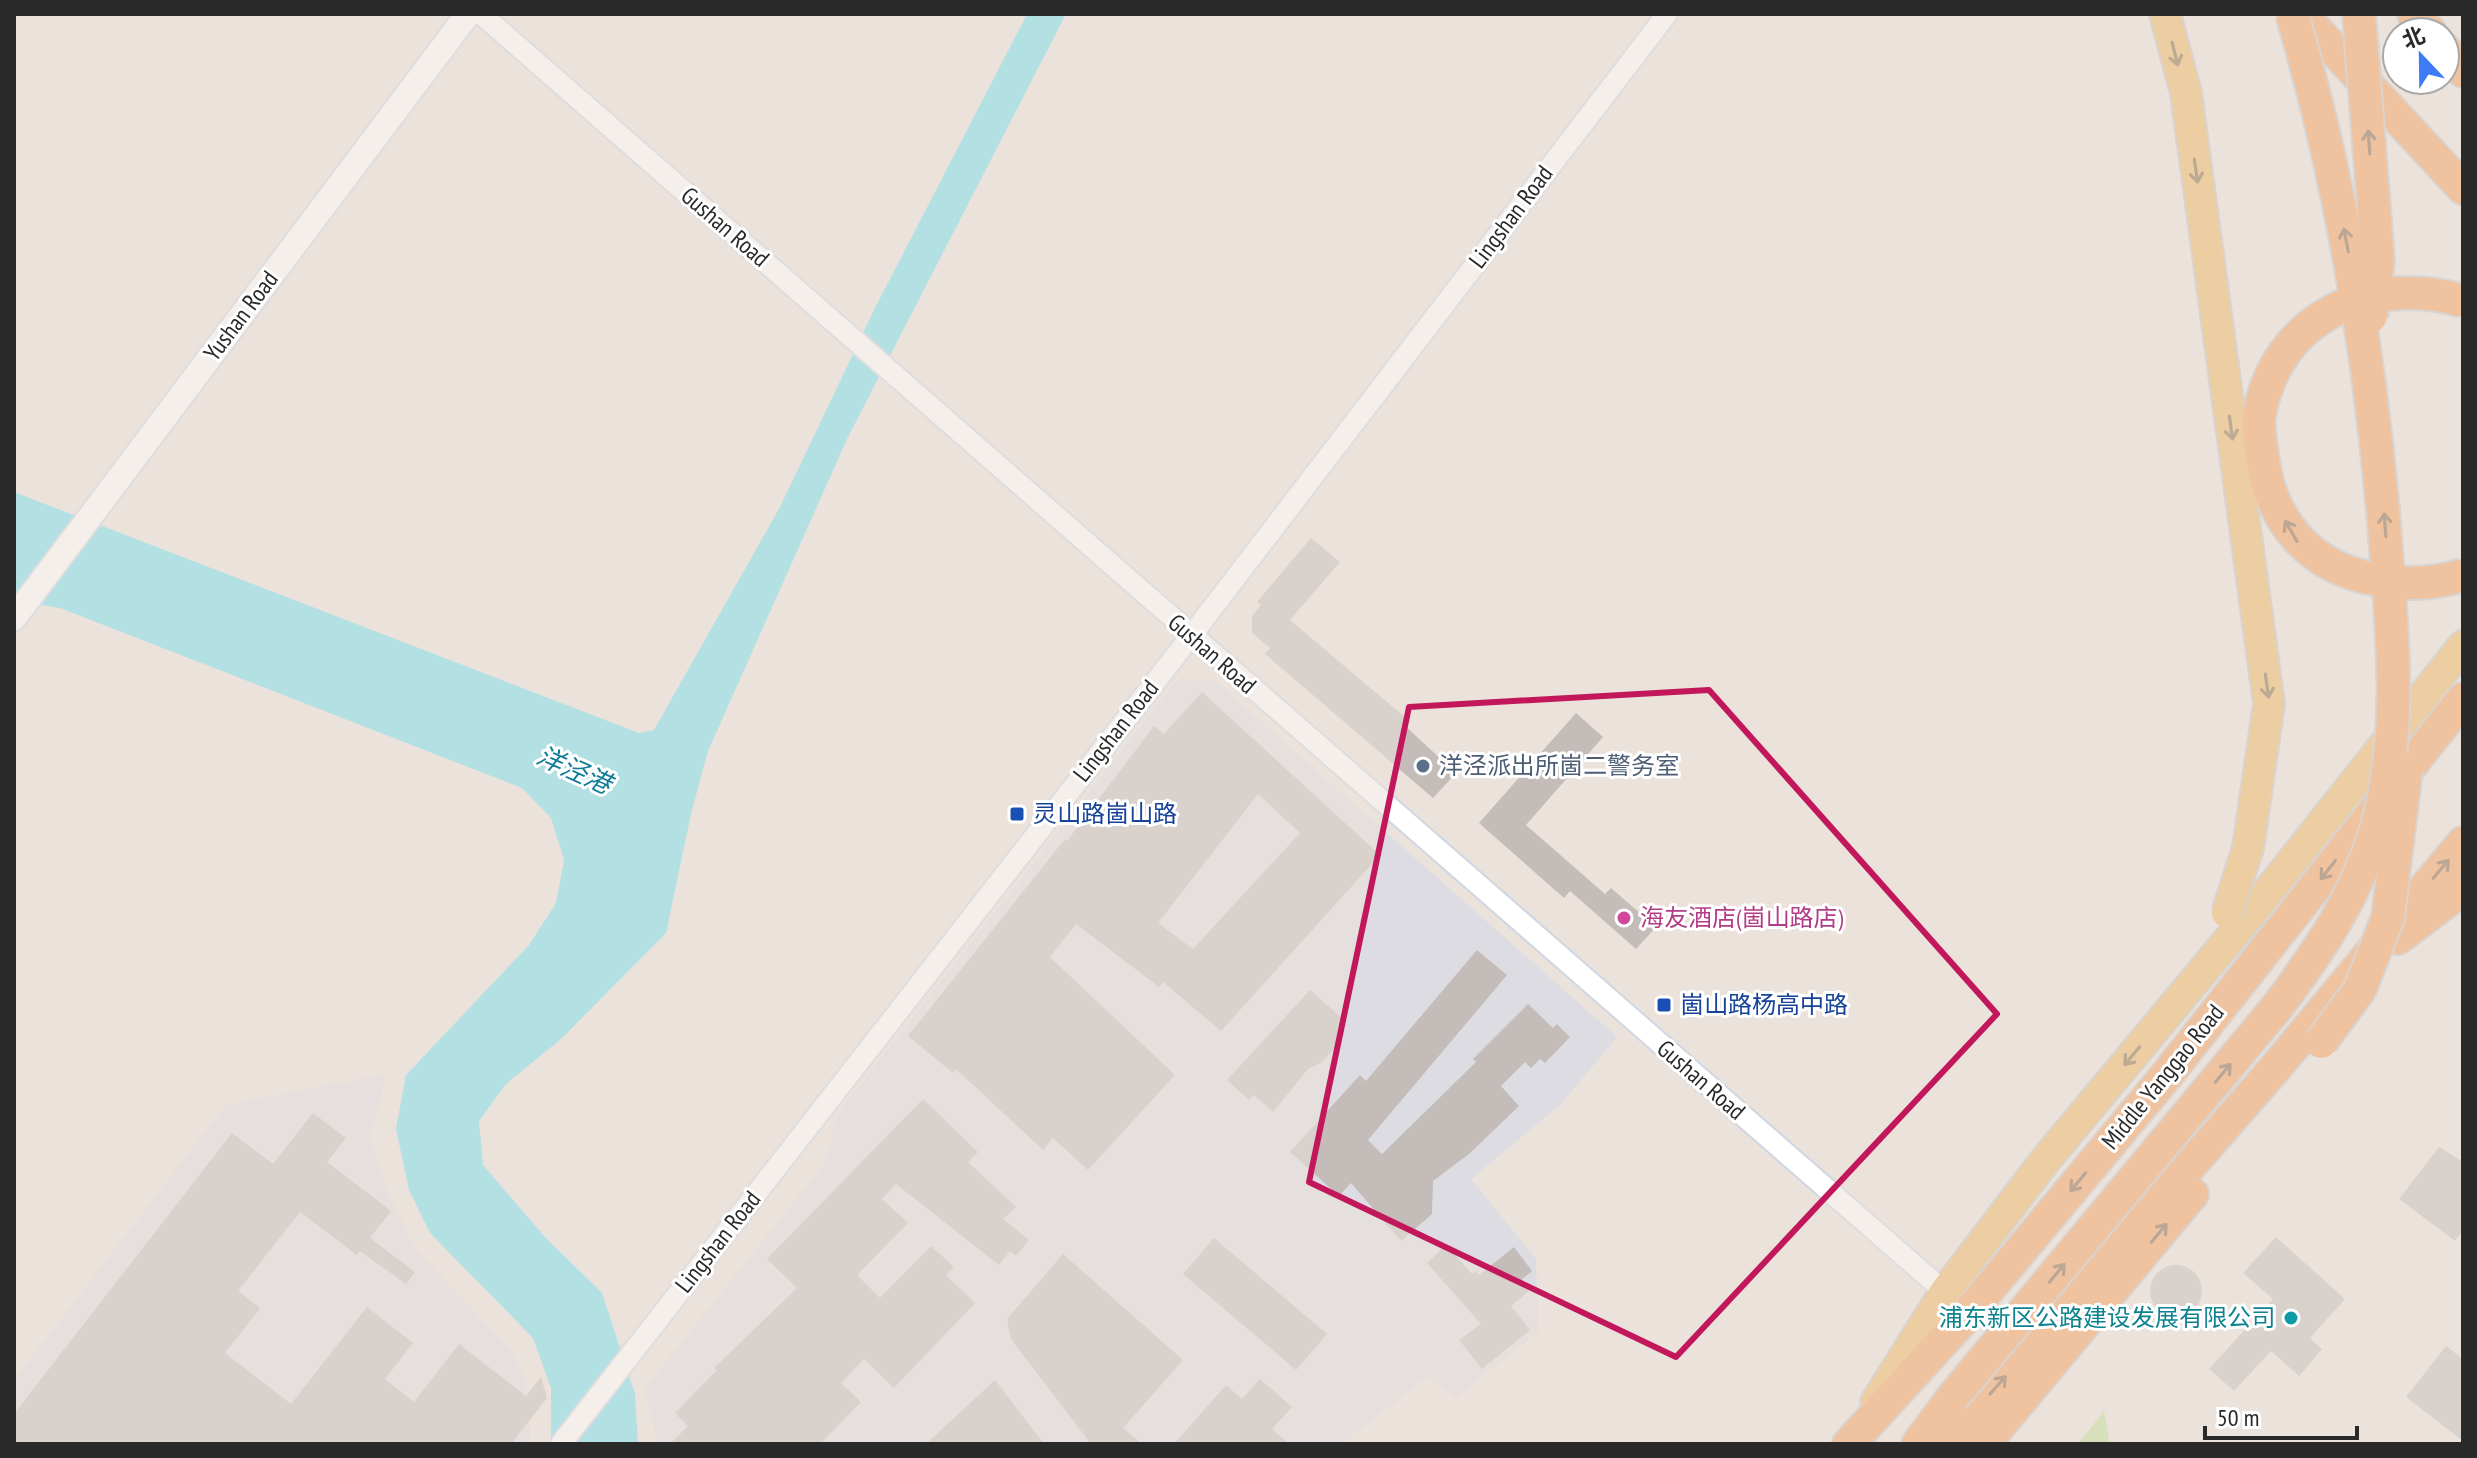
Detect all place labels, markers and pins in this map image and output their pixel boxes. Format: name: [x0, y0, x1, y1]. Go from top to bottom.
place label: 洋泾派出所崮二警务室: [1439, 750, 1679, 781]
marker: 洋泾派出所崮二警务室: [1414, 757, 1432, 775]
place label: 灵山路崮山路: [1033, 798, 1177, 829]
marker: 灵山路崮山路: [1008, 805, 1026, 823]
place label: 海友酒店(崮山路店): [1640, 902, 1844, 933]
marker: 海友酒店(崮山路店): [1615, 909, 1633, 927]
place label: 崮山路杨高中路: [1680, 989, 1848, 1020]
marker: 崮山路杨高中路: [1655, 996, 1673, 1014]
place label: 浦东新区公路建设发展有限公司: [1939, 1302, 2275, 1333]
marker: 浦东新区公路建设发展有限公司: [2282, 1309, 2300, 1327]

